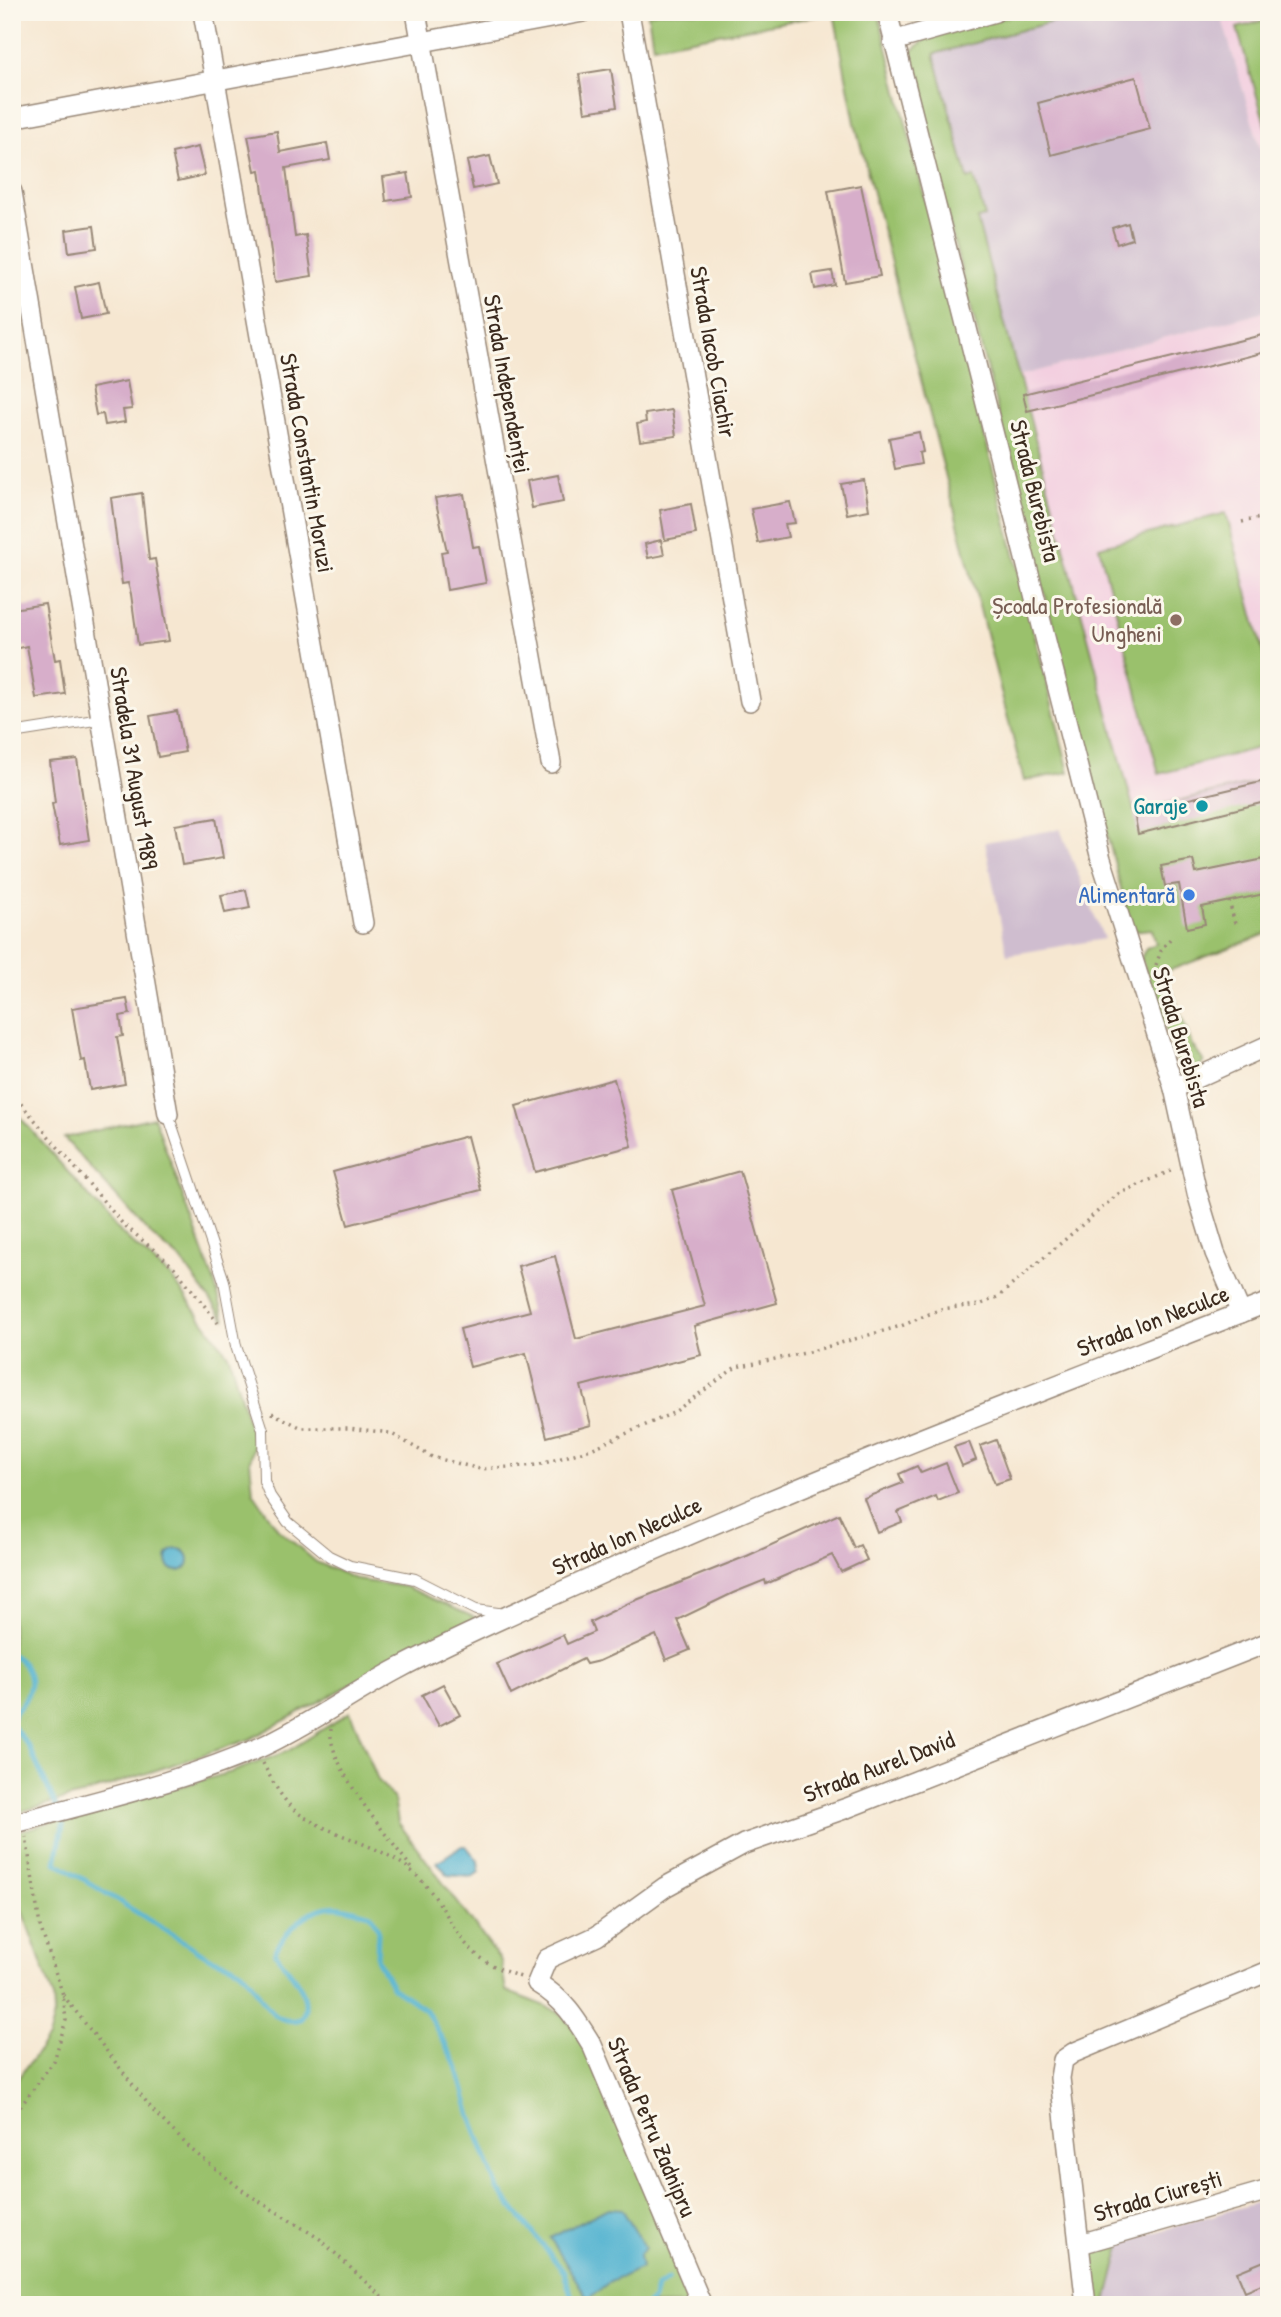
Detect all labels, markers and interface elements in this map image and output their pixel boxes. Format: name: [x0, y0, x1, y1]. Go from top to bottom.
street label: Strada Iacob Ciachir: [683, 264, 745, 440]
street label: Strada Independenței: [476, 292, 539, 476]
street label: Strada Constantin Moruzi: [273, 351, 343, 575]
street label: Strada Burebista: [1003, 417, 1069, 565]
place label: Școala Profesională Ungheni: [992, 589, 1162, 649]
marker: Școala Profesională Ungheni: [1168, 612, 1184, 628]
street label: Stradela 31 August 1989: [103, 664, 167, 871]
place label: Garaje: [1133, 789, 1188, 821]
marker: Garaje: [1194, 798, 1210, 814]
place label: Alimentară: [1078, 878, 1175, 910]
marker: Alimentară: [1181, 887, 1197, 903]
street label: Strada Burebista: [1145, 963, 1218, 1111]
street label: Strada Ion Neculce: [1072, 1276, 1234, 1364]
street label: Strada Ion Neculce: [547, 1488, 707, 1582]
street label: Strada Aurel David: [799, 1723, 959, 1810]
street label: Strada Petru Zadnipru: [601, 2032, 705, 2222]
street label: Strada Ciurești: [1090, 2161, 1226, 2229]

